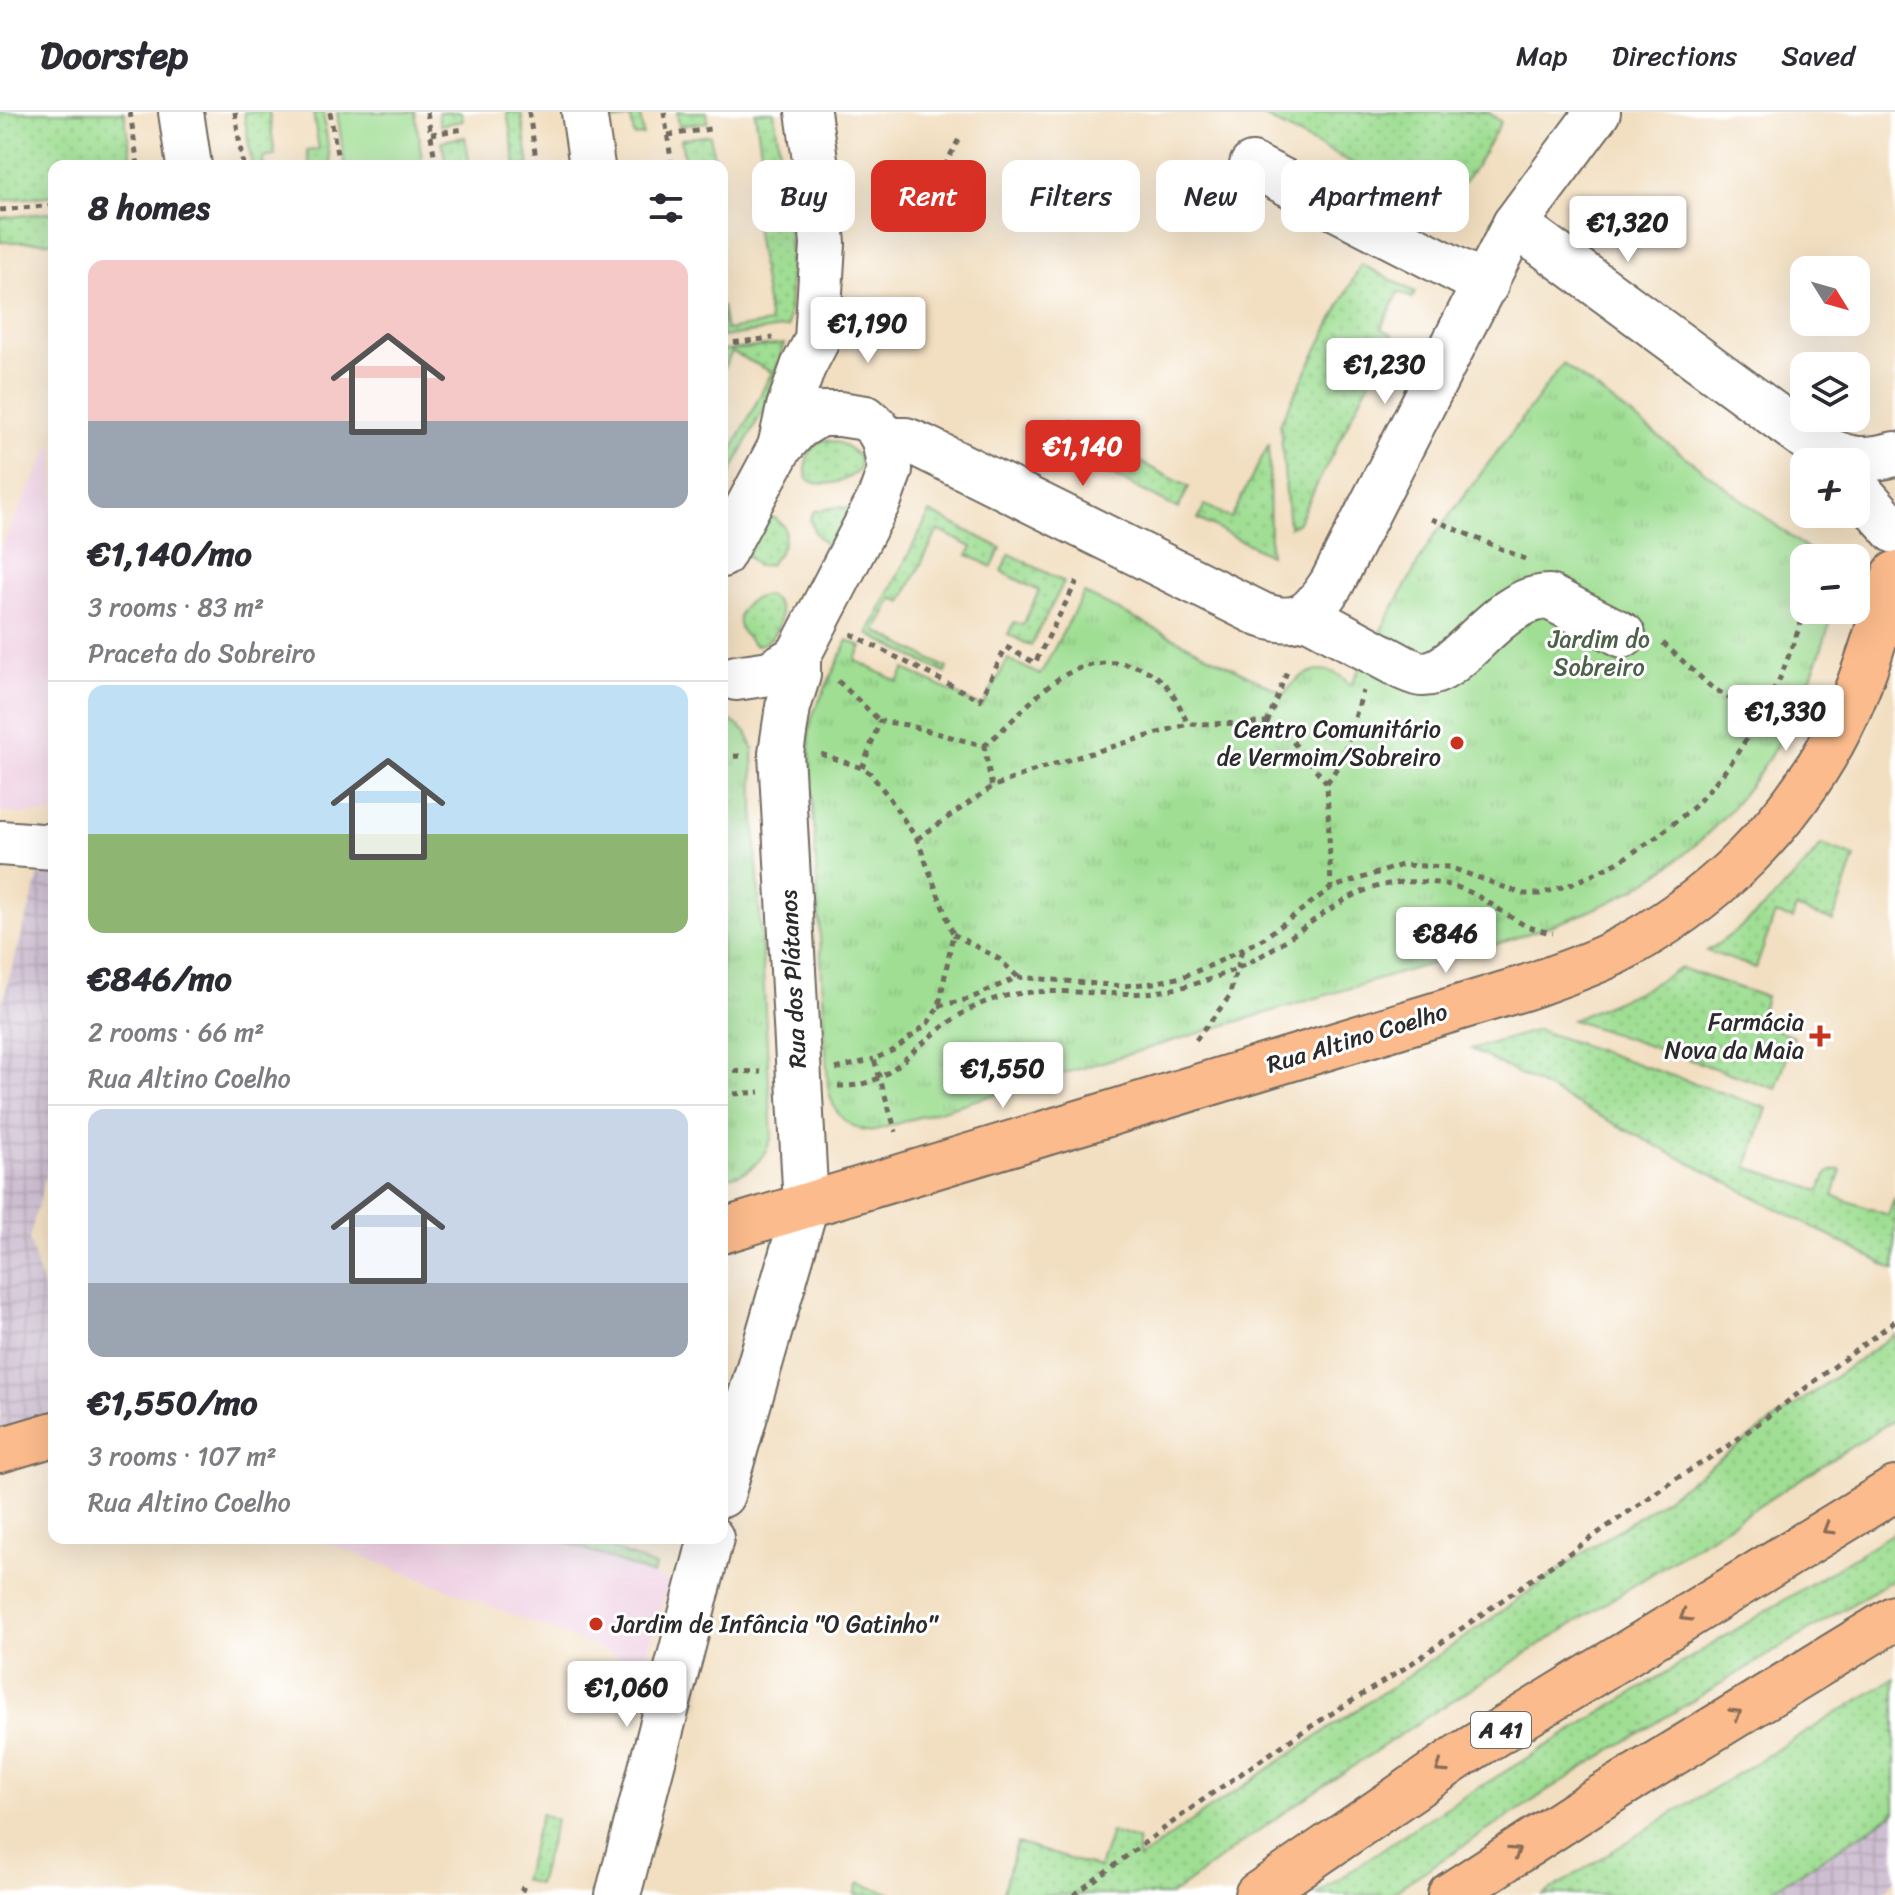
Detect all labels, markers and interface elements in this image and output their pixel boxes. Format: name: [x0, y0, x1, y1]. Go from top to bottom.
text: Doorstep: [40, 22, 188, 89]
text: Map: [1516, 31, 1568, 80]
text: Directions: [1612, 31, 1737, 80]
text: Saved: [1781, 31, 1855, 80]
chip: Buy: [752, 160, 855, 232]
chip: Rent: [871, 160, 986, 232]
chip: Filters: [1002, 160, 1140, 232]
chip: New: [1156, 160, 1265, 232]
chip: Apartment: [1281, 160, 1469, 232]
text: 8 homes: [88, 178, 210, 238]
icon: filters: [644, 186, 688, 230]
pin: €1,320: [1563, 196, 1693, 264]
text: €1,320: [1587, 199, 1669, 245]
north arrow: [1790, 256, 1870, 336]
map controls: [1790, 256, 1870, 624]
pin: €1,190: [803, 297, 933, 365]
text: €1,190: [829, 300, 907, 346]
icon: home: [316, 312, 460, 456]
pin: €1,230: [1320, 338, 1450, 406]
text: €1,230: [1344, 341, 1426, 387]
button: layers: [1790, 352, 1870, 432]
pin: €1,140: [1018, 420, 1148, 488]
text: €1,140: [1043, 423, 1123, 469]
button: +: [1790, 448, 1870, 528]
text: €1,140/mo: [88, 524, 252, 584]
button: −: [1790, 544, 1870, 624]
text: 3 rooms · 83 m²: [88, 584, 264, 630]
park label: Jardim do Sobreiro: [1547, 618, 1650, 688]
text: Praceta do Sobreiro: [88, 630, 315, 676]
pin: €1,330: [1721, 685, 1851, 753]
text: €1,330: [1746, 688, 1826, 734]
place label: Centro Comunitário de Vermoim/Sobreiro: [1217, 708, 1441, 778]
marker: Centro Comunitário de Vermoim/Sobreiro: [1448, 734, 1466, 752]
icon: home: [316, 737, 460, 881]
street label: Rua dos Plátanos: [767, 889, 819, 1069]
pin: €846: [1399, 907, 1493, 975]
text: €846: [1414, 910, 1478, 956]
text: €846/mo: [88, 949, 232, 1009]
street label: Rua Altino Coelho: [1261, 991, 1453, 1085]
place label: Farmácia Nova da Maia: [1664, 1001, 1804, 1071]
text: 2 rooms · 66 m²: [88, 1009, 264, 1055]
marker: Farmácia Nova da Maia: [1811, 1027, 1829, 1045]
pin: €1,550: [938, 1042, 1068, 1110]
text: €1,550: [961, 1045, 1045, 1091]
text: Rua Altino Coelho: [88, 1055, 291, 1101]
icon: home: [316, 1161, 460, 1305]
text: €1,550/mo: [88, 1373, 258, 1433]
text: 3 rooms · 107 m²: [88, 1433, 277, 1479]
text: Rua Altino Coelho: [88, 1479, 291, 1525]
one-way arrow: [1822, 1519, 1837, 1535]
place label: Jardim de Infância "O Gatinho": [611, 1603, 940, 1645]
one-way arrow: [1679, 1606, 1694, 1621]
marker: Jardim de Infância "O Gatinho": [587, 1615, 605, 1633]
pin: €1,060: [562, 1661, 692, 1729]
text: €1,060: [585, 1664, 669, 1710]
one-way arrow: [1727, 1709, 1742, 1724]
road number: A 41: [1471, 1712, 1531, 1748]
one-way arrow: [1435, 1759, 1450, 1774]
one-way arrow: [1507, 1846, 1521, 1861]

